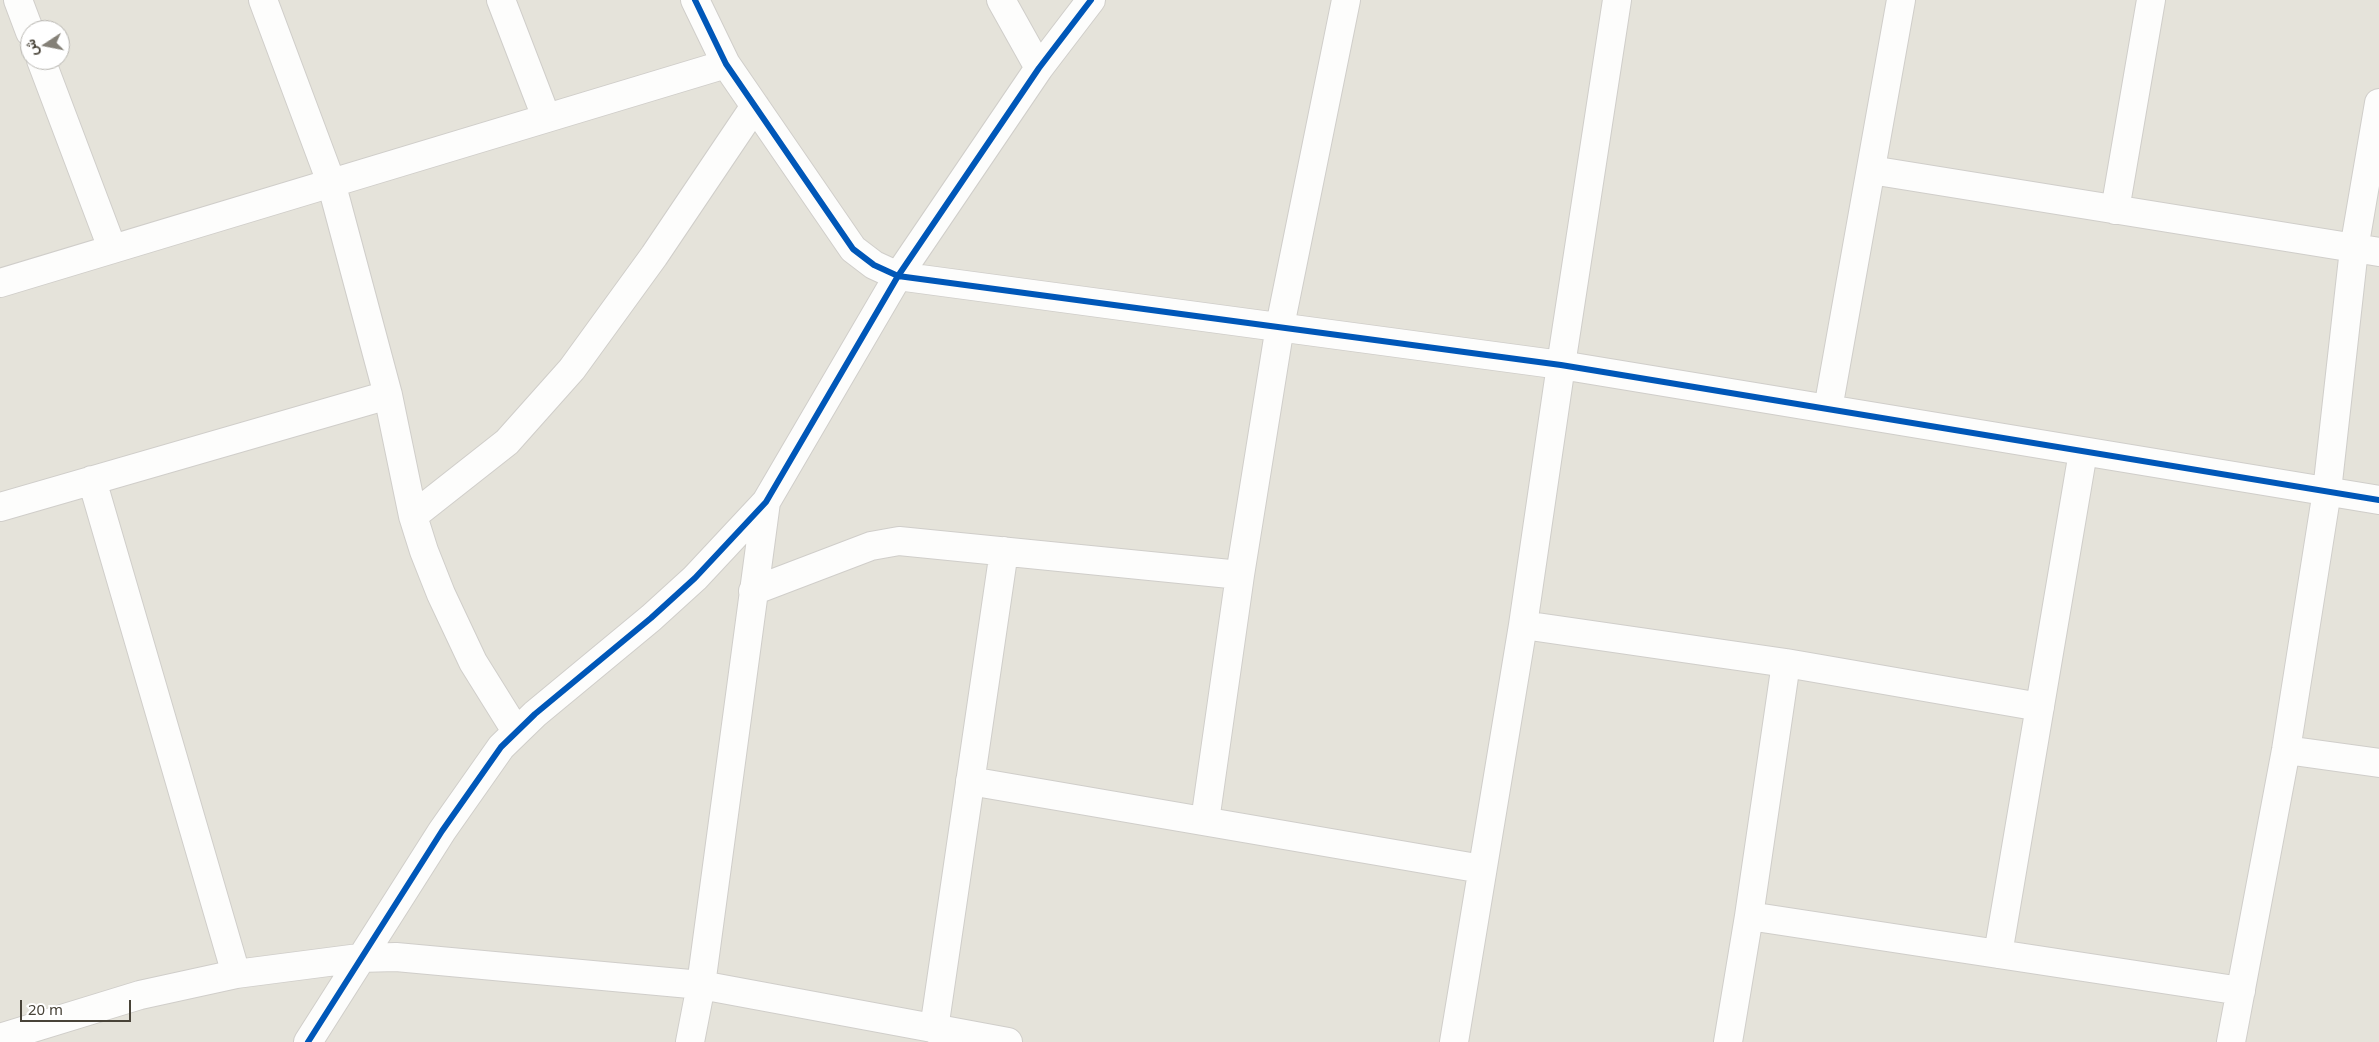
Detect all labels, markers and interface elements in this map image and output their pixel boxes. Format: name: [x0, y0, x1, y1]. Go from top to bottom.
north arrow: [20, 20, 70, 70]
text: ش: [20, 38, 42, 58]
scale bar: [22, 990, 134, 1022]
text: 20 m: [28, 999, 63, 1019]

